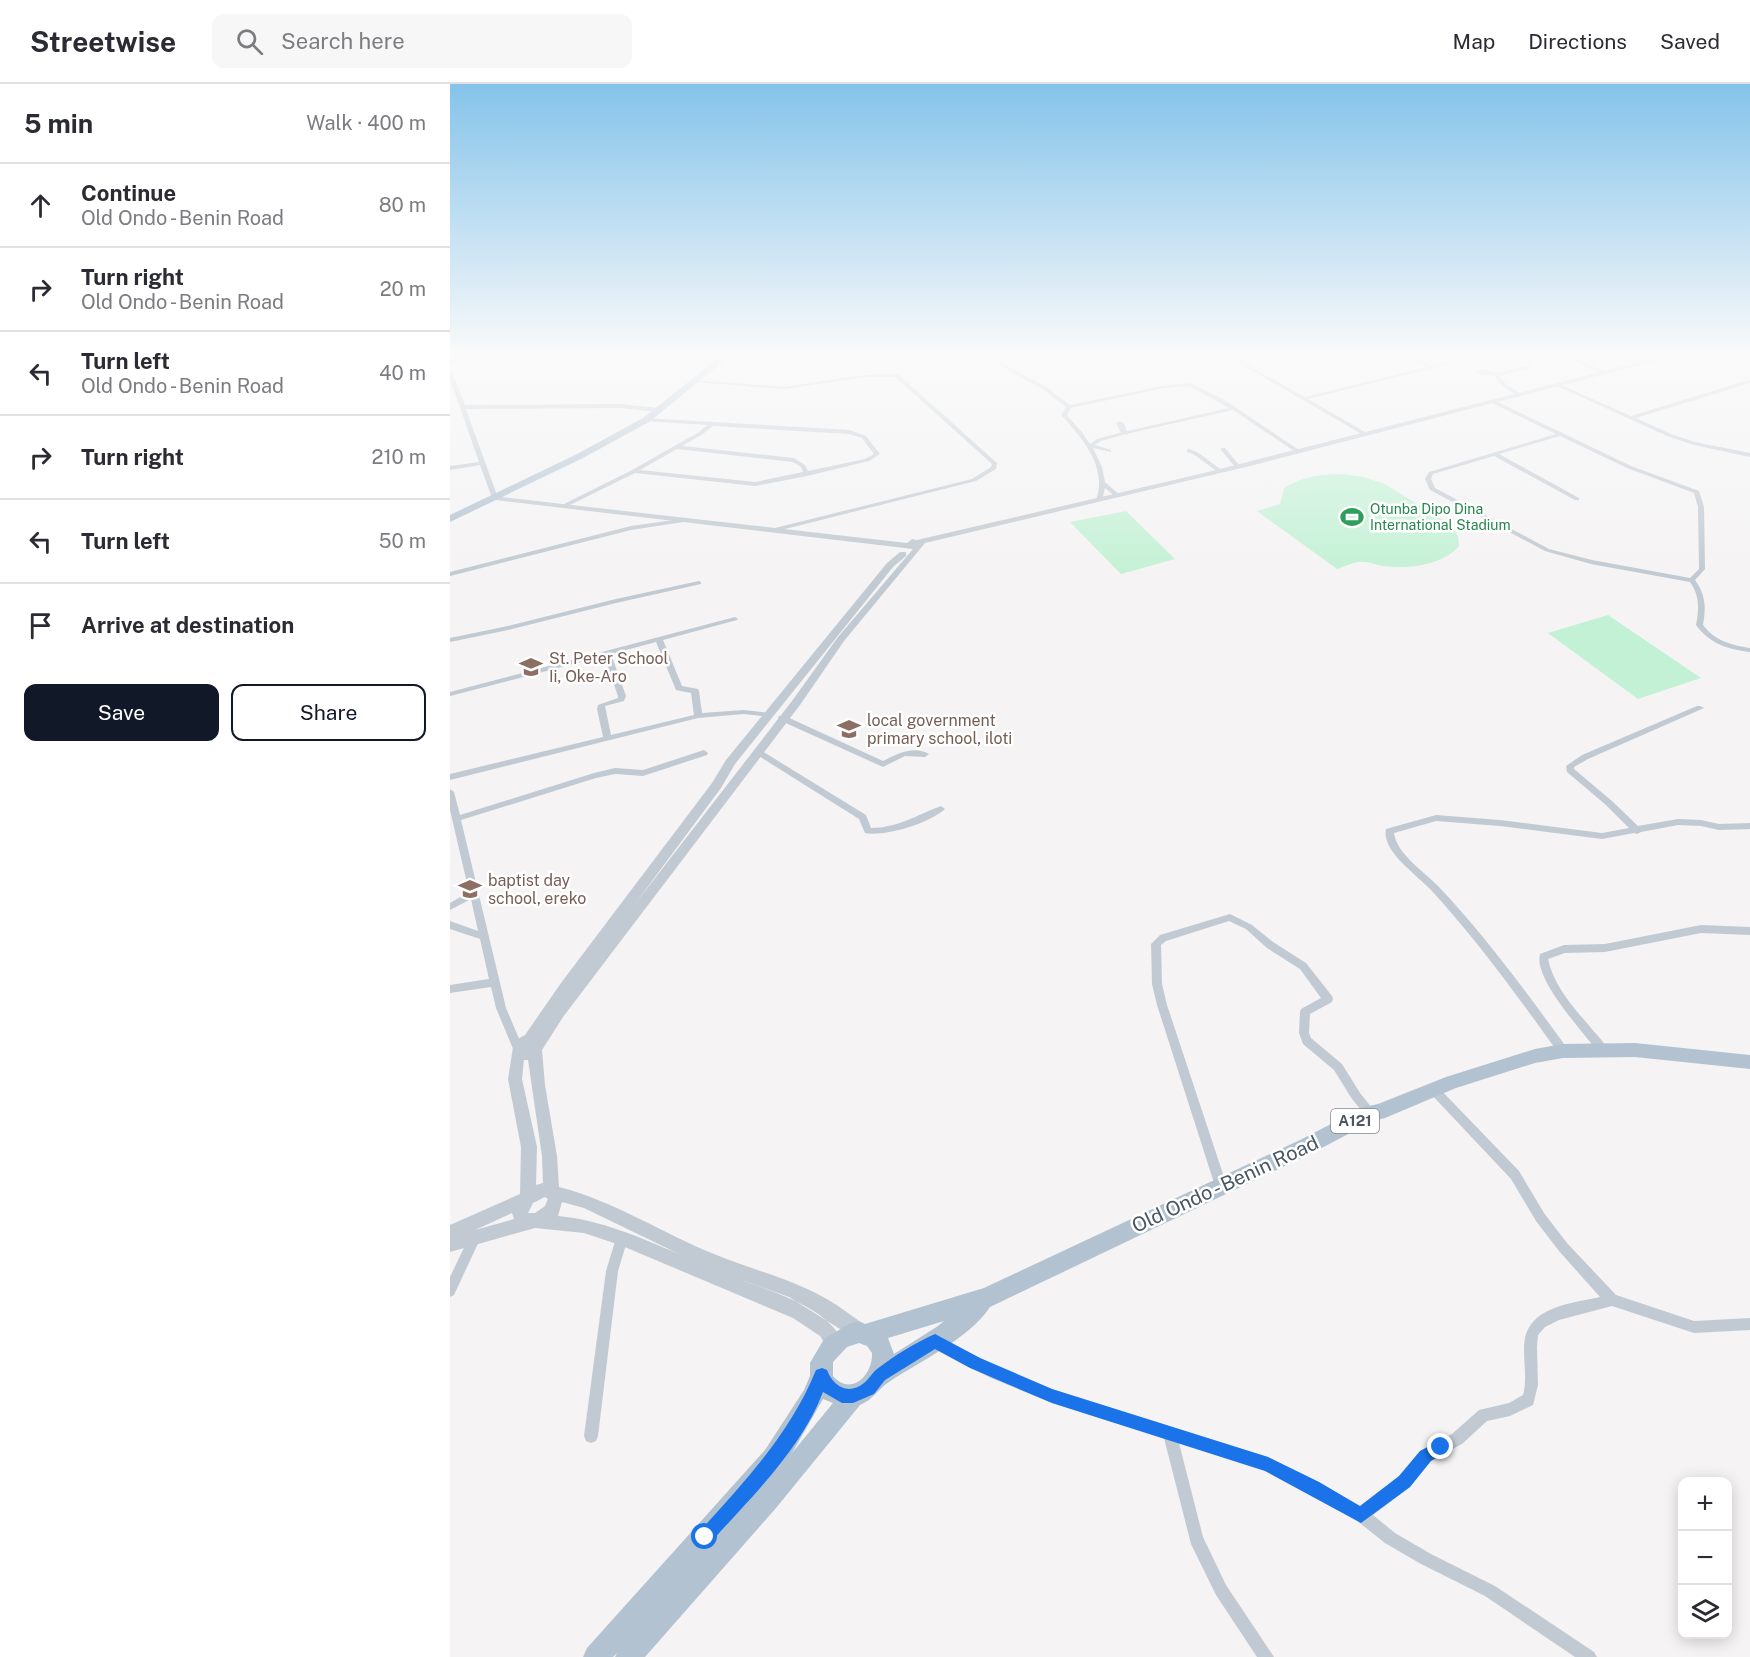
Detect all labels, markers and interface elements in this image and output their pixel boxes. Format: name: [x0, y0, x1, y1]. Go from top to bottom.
search box: [212, 14, 632, 68]
text: Streetwise: [30, 25, 176, 58]
icon: search: [233, 25, 266, 58]
text: Search here: [281, 28, 405, 54]
text: Map: [1453, 29, 1495, 54]
text: Directions: [1528, 29, 1627, 54]
text: Saved: [1660, 29, 1720, 54]
text: 5 min: [24, 108, 93, 139]
text: Walk · 400 m: [306, 111, 426, 135]
text: Continue: [81, 180, 176, 206]
icon: ahead: [24, 189, 57, 222]
text: 80 m: [379, 193, 426, 217]
text: Old Ondo - Benin Road: [81, 206, 284, 230]
text: Turn right: [81, 264, 184, 290]
icon: right: [24, 273, 57, 306]
text: 20 m: [380, 277, 426, 301]
text: Old Ondo - Benin Road: [81, 290, 284, 314]
text: Turn left: [81, 348, 170, 374]
icon: left: [24, 357, 57, 390]
text: 40 m: [379, 361, 426, 385]
text: Old Ondo - Benin Road: [81, 374, 284, 398]
icon: right: [24, 441, 57, 474]
text: Turn right: [81, 444, 184, 470]
text: 210 m: [372, 445, 426, 469]
place label: Otunba Dipo Dina International Stadium: [1370, 501, 1511, 533]
sports icon: Otunba Dipo Dina International Stadium: [1339, 504, 1365, 530]
icon: left: [24, 525, 57, 558]
text: Turn left: [81, 528, 170, 554]
text: 50 m: [379, 529, 426, 553]
icon: arrive: [24, 609, 57, 642]
text: Arrive at destination: [81, 612, 294, 638]
place label: St. Peter School Ii, Oke-Aro: [549, 649, 669, 686]
school or university icon: St. Peter School Ii, Oke-Aro: [518, 654, 544, 680]
button: Save: [24, 684, 219, 741]
button: Share: [231, 684, 426, 741]
place label: local government primary school, iloti: [867, 711, 1012, 748]
school or university icon: local government primary school, iloti: [836, 716, 862, 742]
place label: baptist day school, ereko: [488, 871, 586, 908]
school or university icon: baptist day school, ereko: [457, 876, 483, 902]
road number: A121: [1331, 1109, 1379, 1133]
street label: Old Ondo - Benin Road: [1128, 1130, 1322, 1238]
route end: [1427, 1433, 1453, 1459]
map controls: [1678, 1477, 1732, 1639]
button: +: [1678, 1477, 1732, 1531]
route start: [691, 1523, 717, 1549]
button: −: [1678, 1531, 1732, 1585]
button: layers: [1678, 1585, 1732, 1639]

